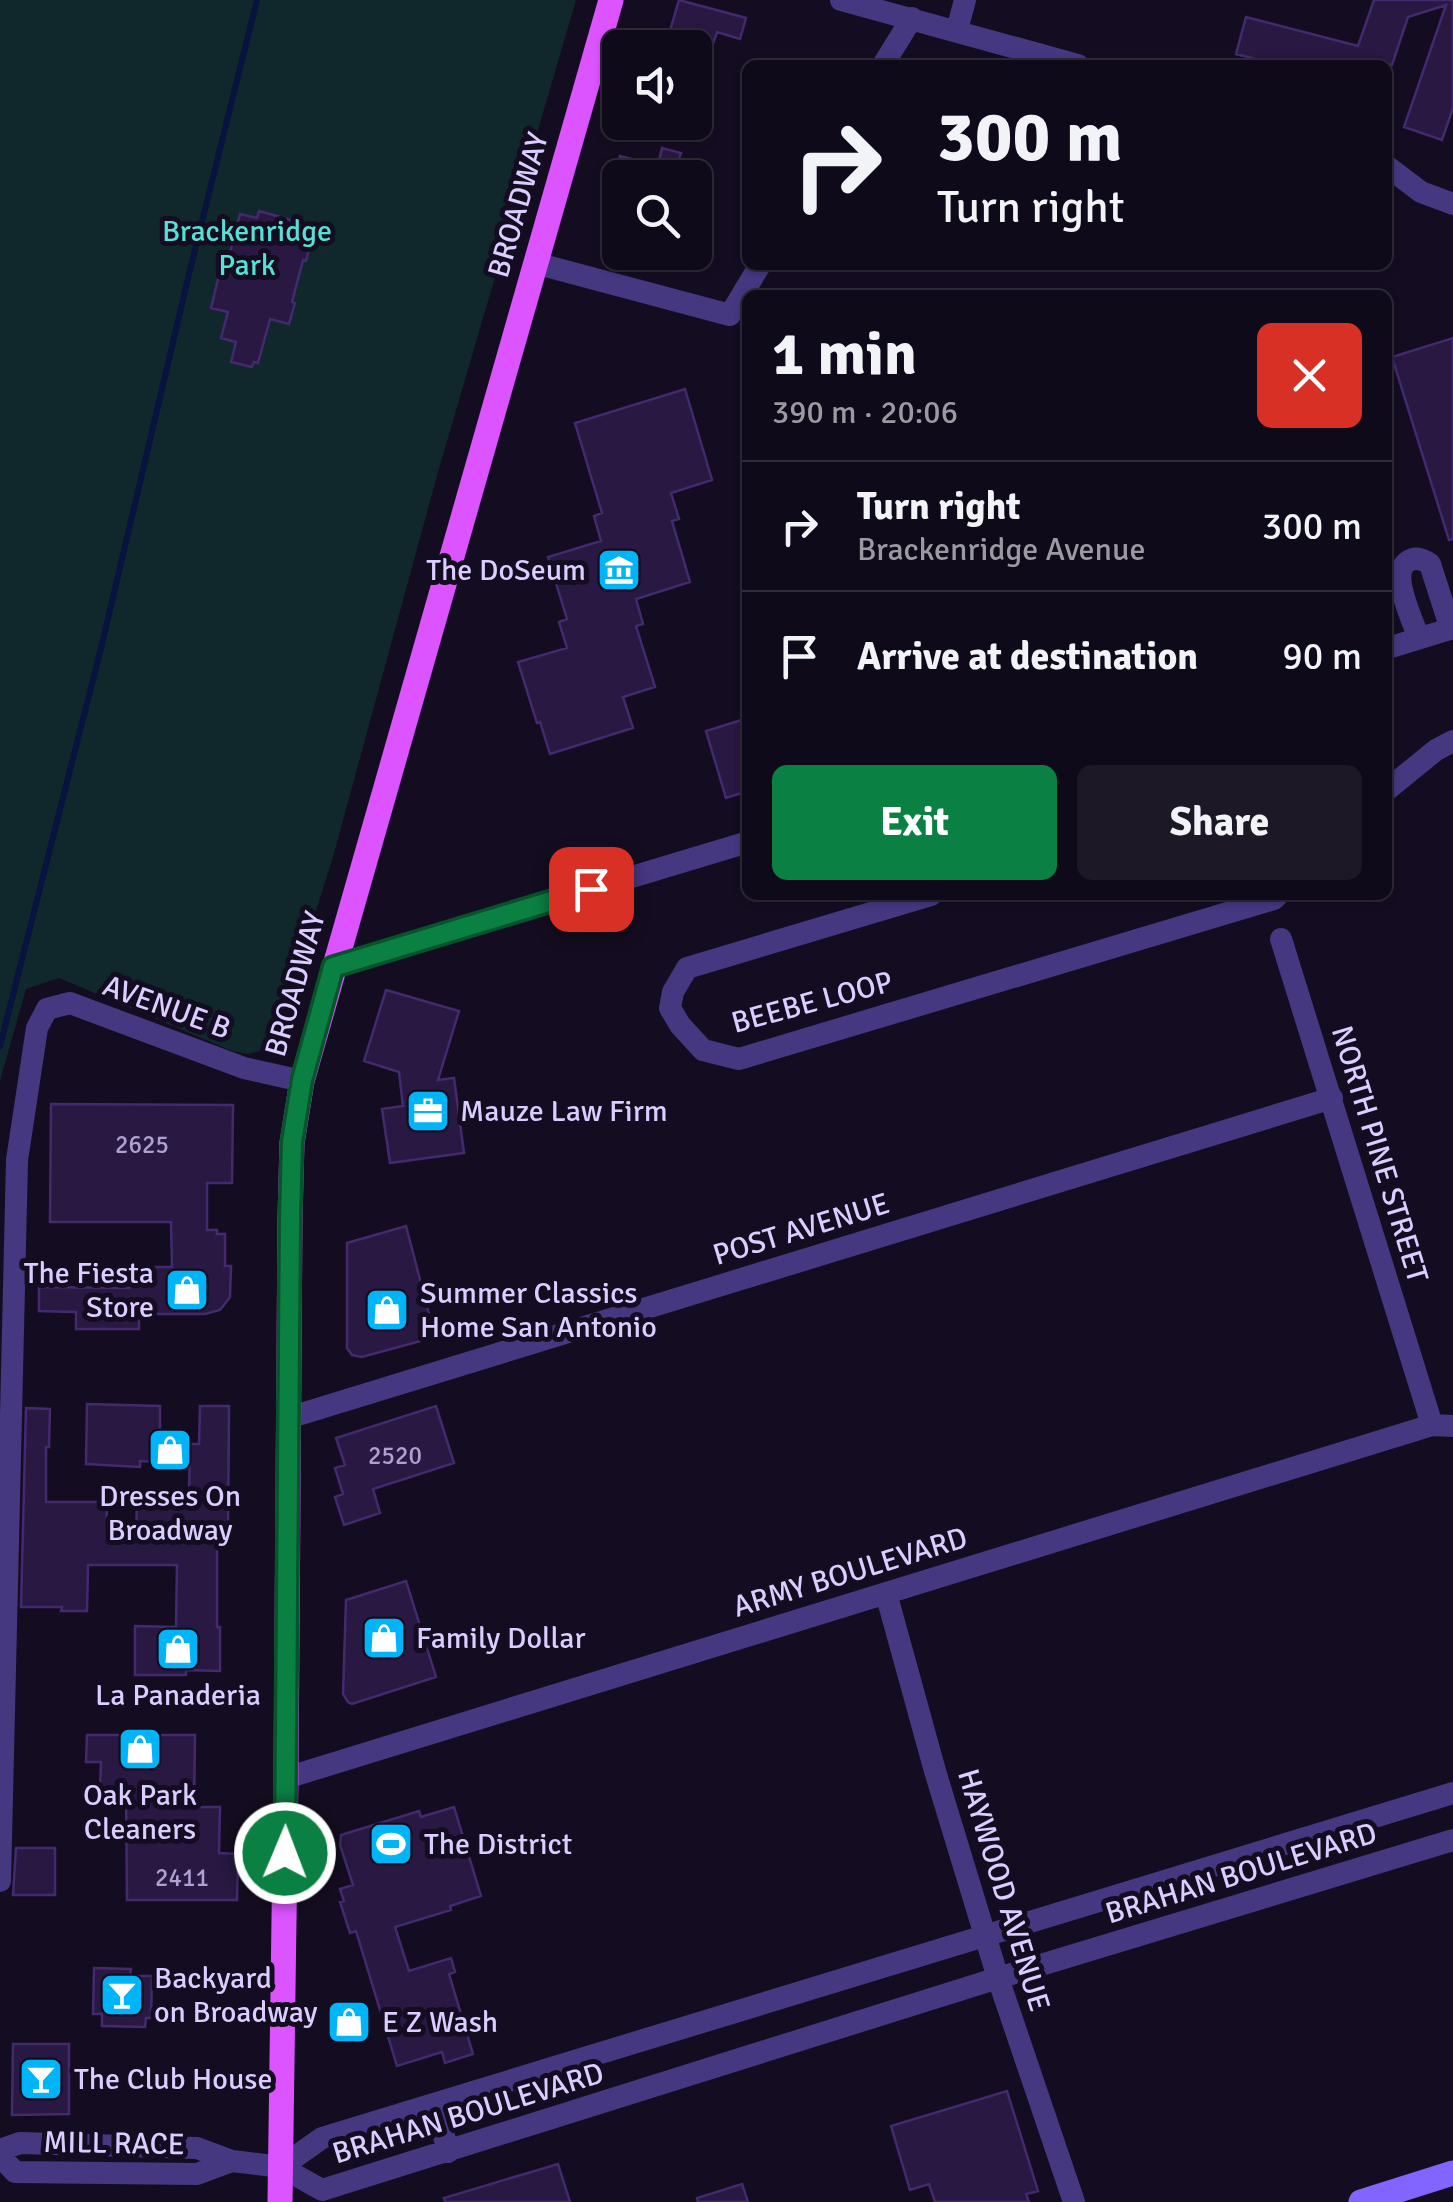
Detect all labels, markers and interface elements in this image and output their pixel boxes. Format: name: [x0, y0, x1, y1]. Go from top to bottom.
map controls: [602, 30, 712, 270]
button: sound: [602, 30, 712, 140]
text: 300 m: [937, 94, 1122, 180]
icon: right: [772, 100, 902, 230]
street label: BROADWAY: [480, 128, 557, 282]
button: search: [602, 160, 712, 270]
text: Turn right: [937, 180, 1125, 235]
park label: Brackenridge Park: [162, 213, 332, 284]
text: 1 min: [772, 318, 917, 392]
button: close: [1257, 323, 1362, 428]
text: 390 m · 20:06: [772, 393, 958, 432]
text: Turn right: [857, 483, 1021, 530]
icon: right: [772, 499, 827, 554]
text: 300 m: [1262, 503, 1362, 550]
text: Brackenridge Avenue: [857, 530, 1146, 569]
museum icon: The DoSeum: [596, 547, 642, 593]
place label: The DoSeum: [426, 552, 586, 589]
icon: arrive: [772, 629, 827, 684]
text: Arrive at destination: [857, 633, 1198, 680]
text: 90 m: [1282, 633, 1362, 680]
button: Exit: [772, 765, 1057, 880]
button: Share: [1077, 765, 1362, 880]
pin: [549, 847, 634, 932]
icon: arrive: [564, 862, 619, 917]
street label: BROADWAY: [257, 907, 334, 1061]
street label: BEEBE LOOP: [728, 963, 897, 1042]
street label: AVENUE B: [98, 967, 236, 1048]
street label: NORTH PINE STREET: [1323, 1021, 1436, 1287]
office icon: Mauze Law Firm: [405, 1088, 451, 1134]
place label: Mauze Law Firm: [460, 1093, 668, 1130]
house number: 2625: [115, 1129, 169, 1160]
street label: POST AVENUE: [708, 1185, 894, 1274]
place label: The Fiesta Store: [24, 1255, 154, 1326]
shop icon: The Fiesta Store: [164, 1267, 210, 1313]
place label: Summer Classics Home San Antonio: [420, 1275, 657, 1346]
shop icon: Summer Classics Home San Antonio: [364, 1287, 410, 1333]
shop icon: Dresses On Broadway: [147, 1427, 193, 1473]
house number: 2520: [368, 1440, 422, 1471]
place label: Dresses On Broadway: [99, 1478, 241, 1549]
street label: ARMY BOULEVARD: [728, 1519, 972, 1626]
shop icon: Family Dollar: [361, 1615, 407, 1661]
place label: Family Dollar: [416, 1620, 586, 1657]
shop icon: La Panaderia: [155, 1626, 201, 1672]
place label: La Panaderia: [95, 1677, 261, 1714]
shop icon: Oak Park Cleaners: [117, 1726, 163, 1772]
street label: HAYWOOD AVENUE: [949, 1765, 1058, 2016]
place label: Oak Park Cleaners: [83, 1777, 197, 1848]
position arrow: [233, 1801, 337, 1905]
street label: BRAHAN BOULEVARD: [1101, 1815, 1381, 1932]
sports icon: The District: [368, 1821, 414, 1867]
place label: The District: [424, 1826, 572, 1863]
house number: 2411: [155, 1862, 209, 1893]
place label: Backyard on Broadway: [154, 1960, 318, 2031]
bar icon: Backyard on Broadway: [99, 1972, 145, 2018]
shop icon: E Z Wash: [326, 1999, 372, 2045]
place label: E Z Wash: [382, 2004, 498, 2041]
street label: BRAHAN BOULEVARD: [328, 2055, 608, 2172]
bar icon: The Club House: [18, 2056, 64, 2102]
place label: The Club House: [74, 2061, 273, 2098]
street label: MILL RACE: [43, 2124, 185, 2163]

